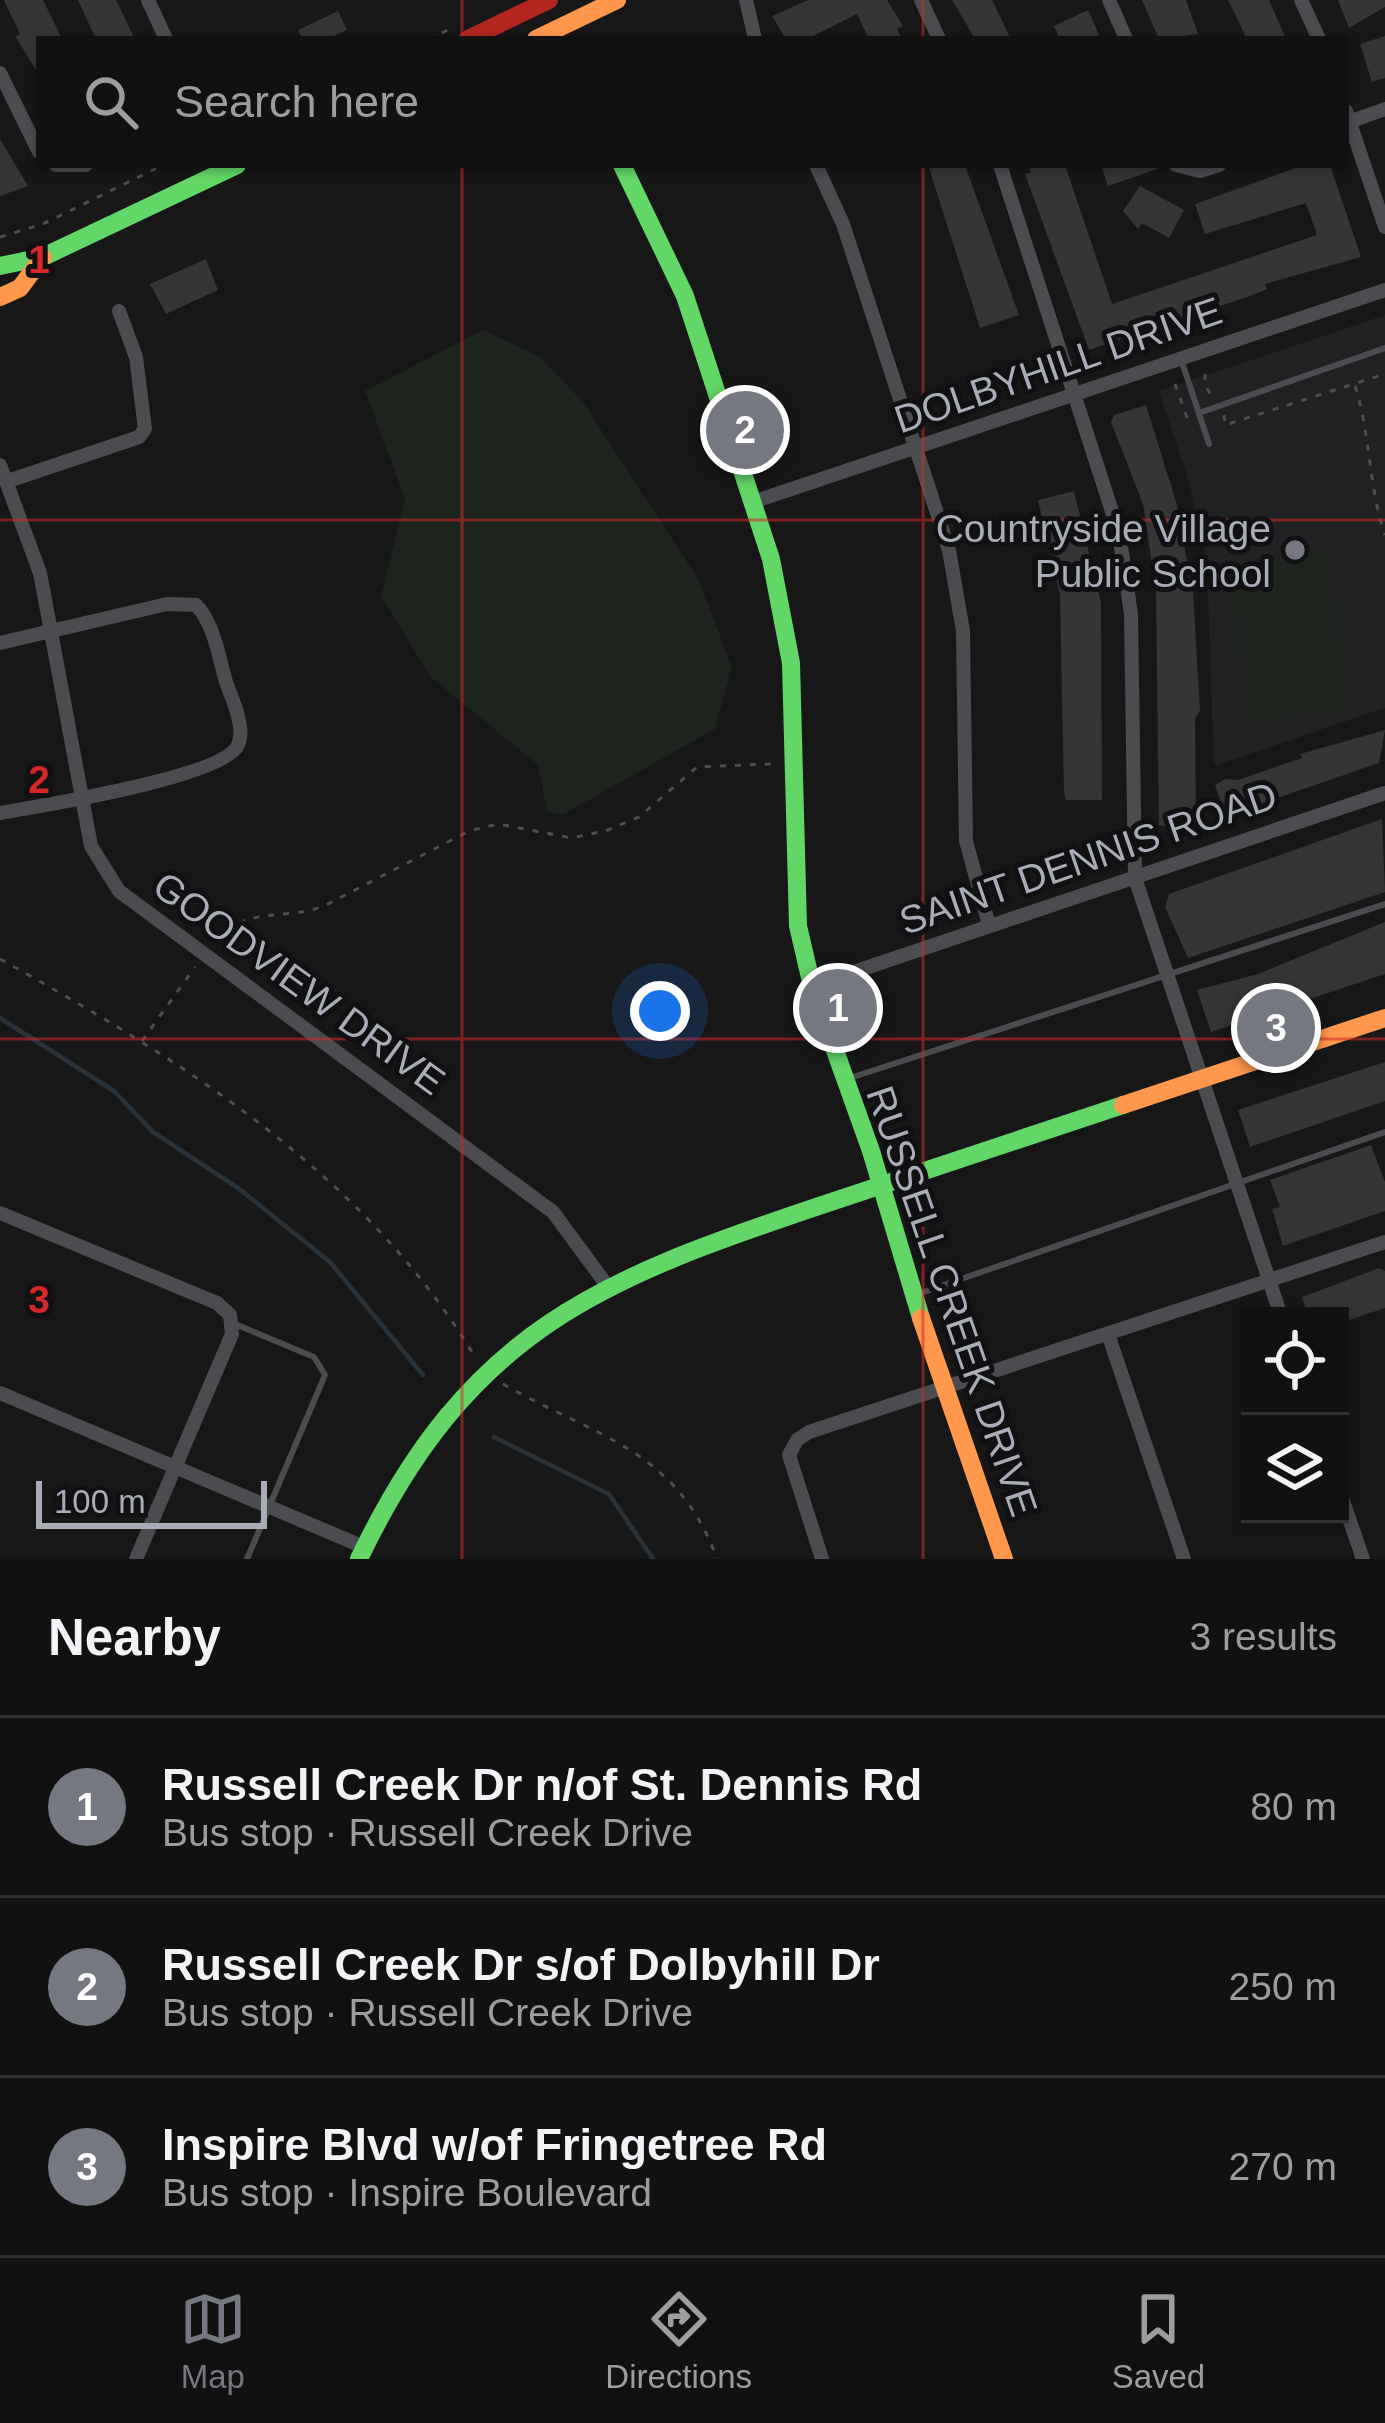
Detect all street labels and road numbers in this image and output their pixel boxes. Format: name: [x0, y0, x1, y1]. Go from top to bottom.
street label: DOLBYHILL DRIVE: [889, 289, 1227, 441]
street label: SAINT DENNIS ROAD: [894, 773, 1282, 943]
street label: GOODVIEW DRIVE: [145, 863, 453, 1103]
street label: RUSSELL CREEK DRIVE: [858, 1081, 1046, 1521]

